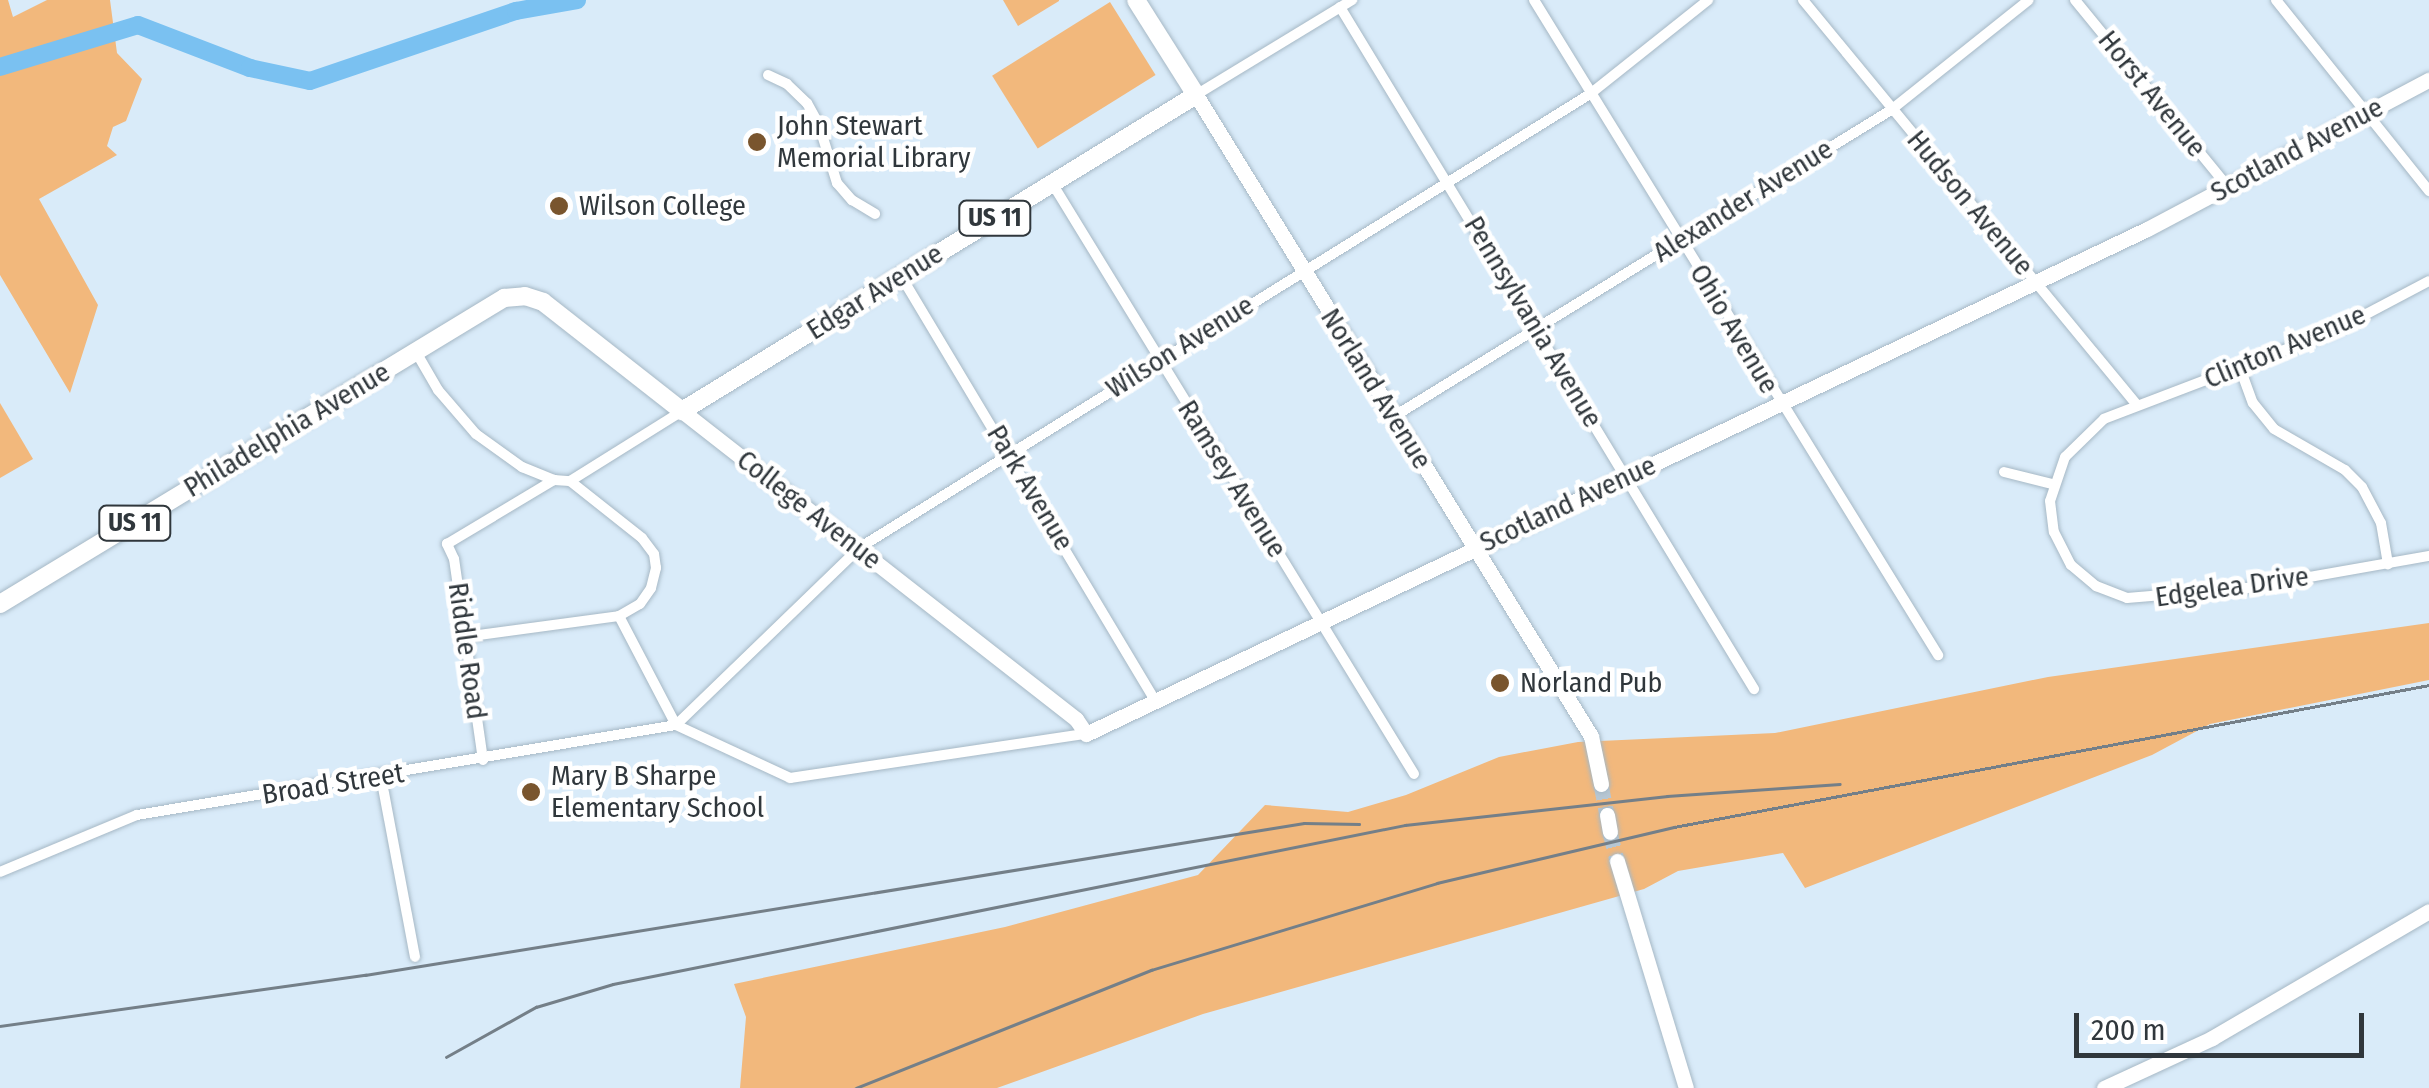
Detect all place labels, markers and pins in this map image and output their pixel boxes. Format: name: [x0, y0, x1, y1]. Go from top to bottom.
place label: John Stewart Memorial Library: [777, 109, 970, 175]
marker: John Stewart Memorial Library: [746, 131, 768, 153]
place label: Wilson College: [579, 189, 746, 223]
marker: Wilson College: [548, 195, 570, 217]
place label: Norland Pub: [1520, 666, 1662, 700]
marker: Norland Pub: [1489, 672, 1511, 694]
place label: Mary B Sharpe Elementary School: [551, 759, 764, 825]
marker: Mary B Sharpe Elementary School: [520, 781, 542, 803]

